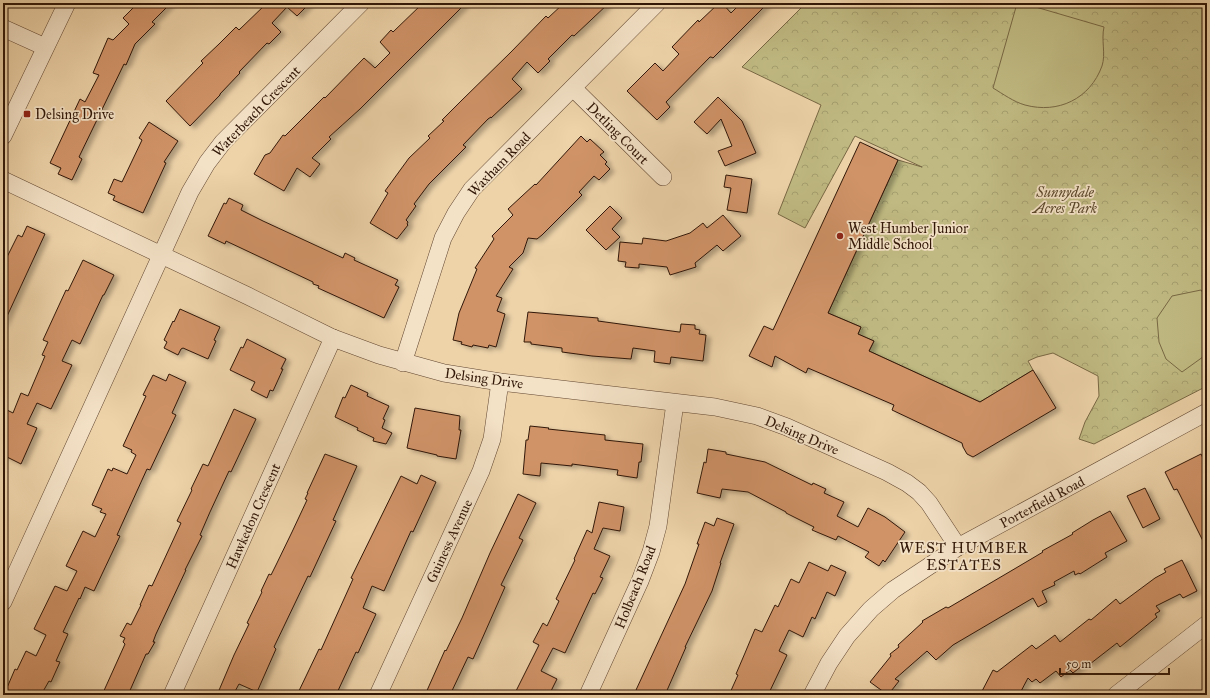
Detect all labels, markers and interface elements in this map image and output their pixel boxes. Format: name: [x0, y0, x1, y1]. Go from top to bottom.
street label: Waterbeach Crescent: [209, 62, 304, 160]
street label: Detling Court: [583, 99, 652, 168]
place label: Delsing Drive: [35, 106, 114, 123]
marker: Delsing Drive: [22, 109, 32, 119]
street label: Waxham Road: [464, 129, 534, 200]
park label: Sunnydale Acres Park: [1031, 184, 1098, 217]
place label: West Humber Junior Middle School: [848, 220, 969, 253]
marker: West Humber Junior Middle School: [835, 231, 845, 241]
street label: Delsing Drive: [444, 365, 524, 392]
street label: Delsing Drive: [762, 412, 842, 459]
street label: Hawkedon Crescent: [223, 461, 284, 572]
street label: Porterfield Road: [997, 473, 1088, 532]
street label: Guiness Avenue: [423, 497, 476, 586]
district label: WEST HUMBER ESTATES: [899, 539, 1029, 574]
street label: Holbeach Road: [611, 543, 660, 631]
scale bar: [1060, 650, 1169, 676]
text: 50 m: [1066, 657, 1091, 671]

